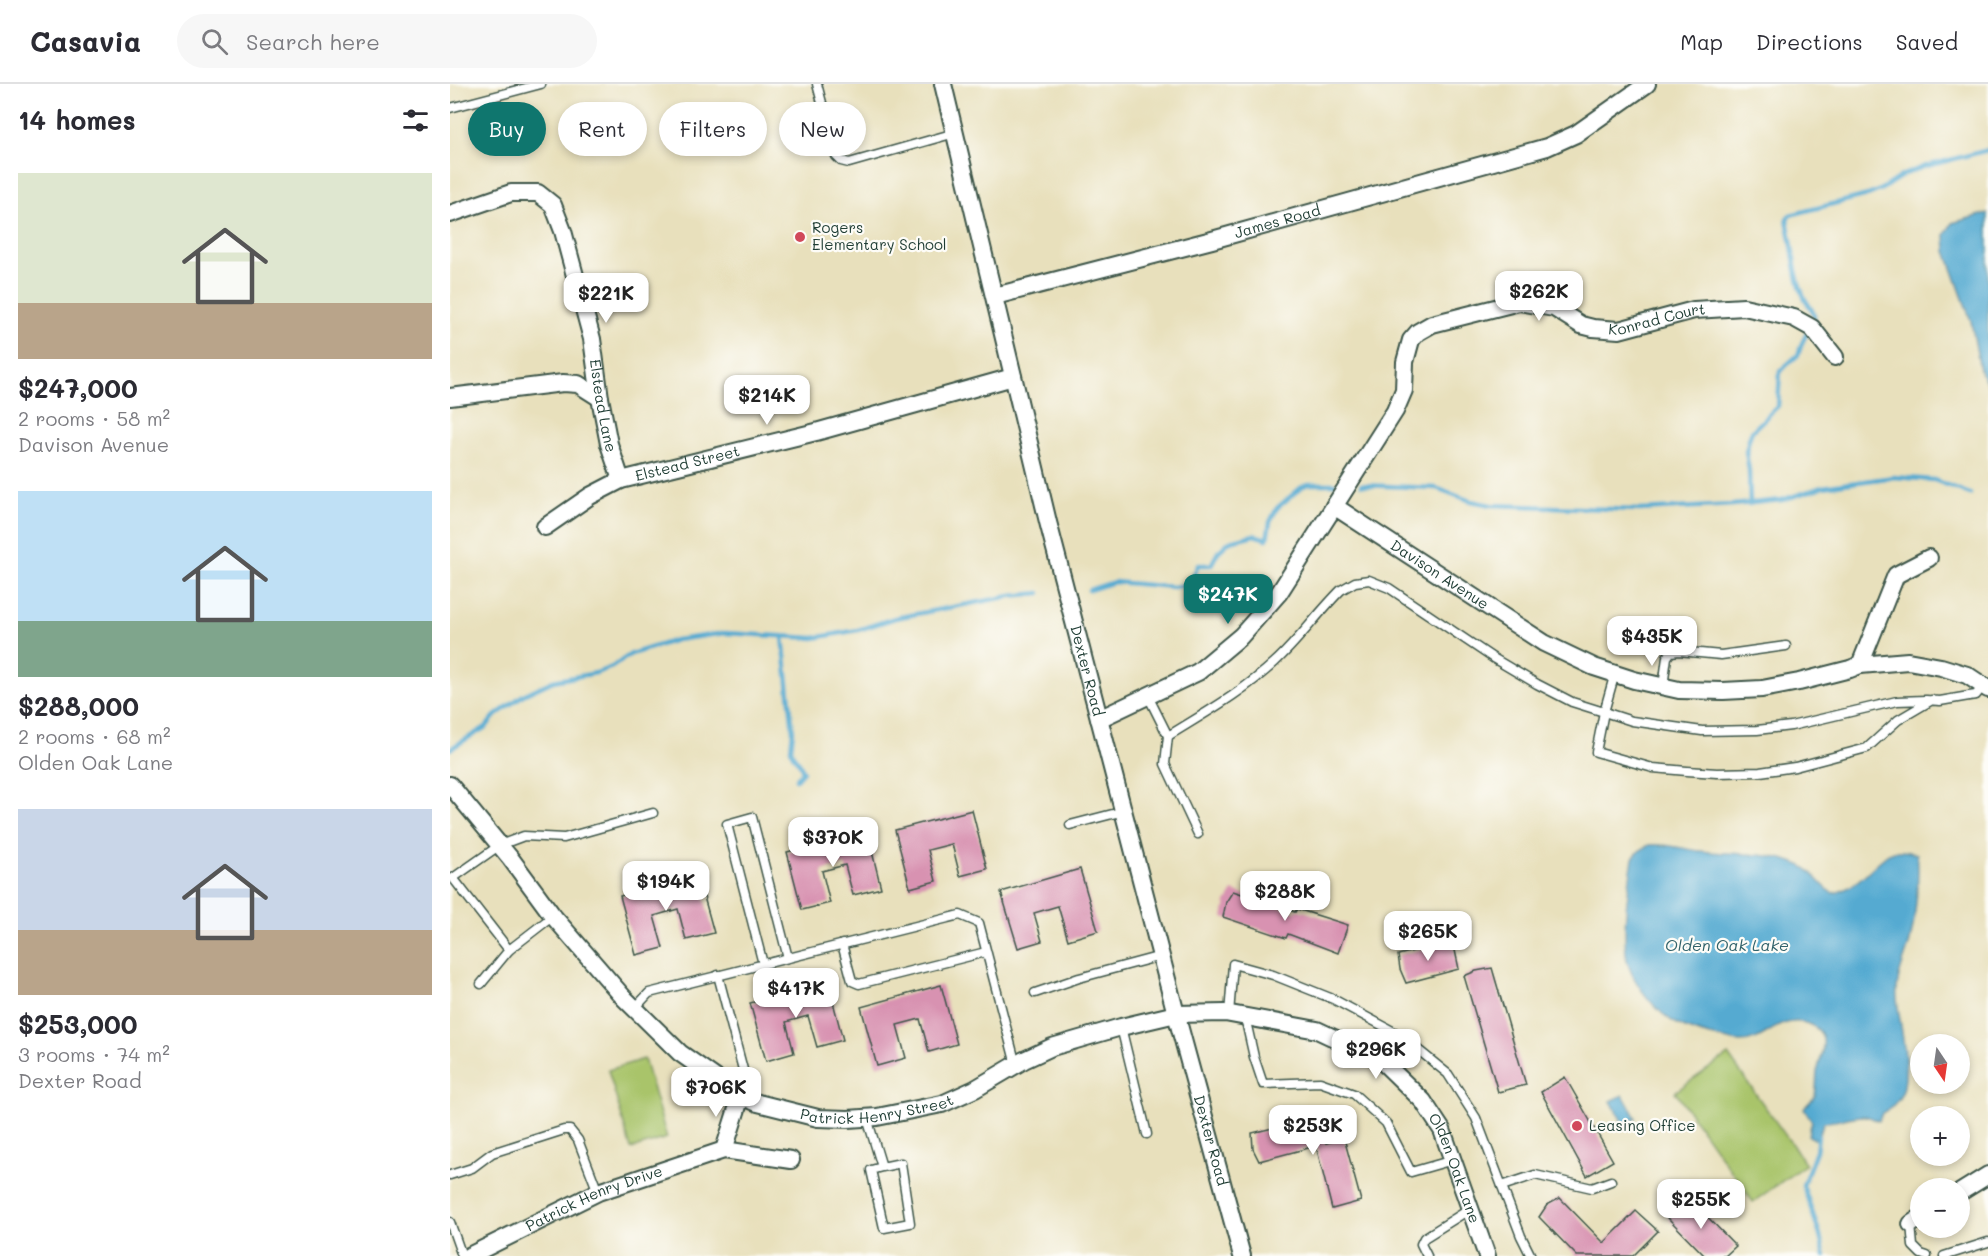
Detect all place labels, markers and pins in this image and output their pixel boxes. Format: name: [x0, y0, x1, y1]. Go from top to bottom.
place label: Rogers Elementary School: [812, 217, 947, 254]
marker: Rogers Elementary School: [793, 230, 807, 244]
pin: $262K: [1497, 271, 1581, 322]
pin: $221K: [564, 273, 648, 324]
pin: $214K: [725, 375, 809, 426]
pin: $247K: [1186, 574, 1270, 625]
pin: $435K: [1610, 616, 1694, 667]
pin: $370K: [791, 817, 875, 868]
pin: $194K: [624, 861, 708, 912]
pin: $288K: [1243, 871, 1327, 922]
pin: $265K: [1386, 911, 1470, 962]
pin: $417K: [754, 968, 838, 1019]
pin: $296K: [1334, 1029, 1418, 1080]
pin: $706K: [674, 1067, 758, 1118]
pin: $253K: [1271, 1105, 1355, 1156]
place label: Leasing Office: [1589, 1115, 1695, 1135]
marker: Leasing Office: [1570, 1119, 1584, 1133]
pin: $255K: [1659, 1179, 1743, 1230]

